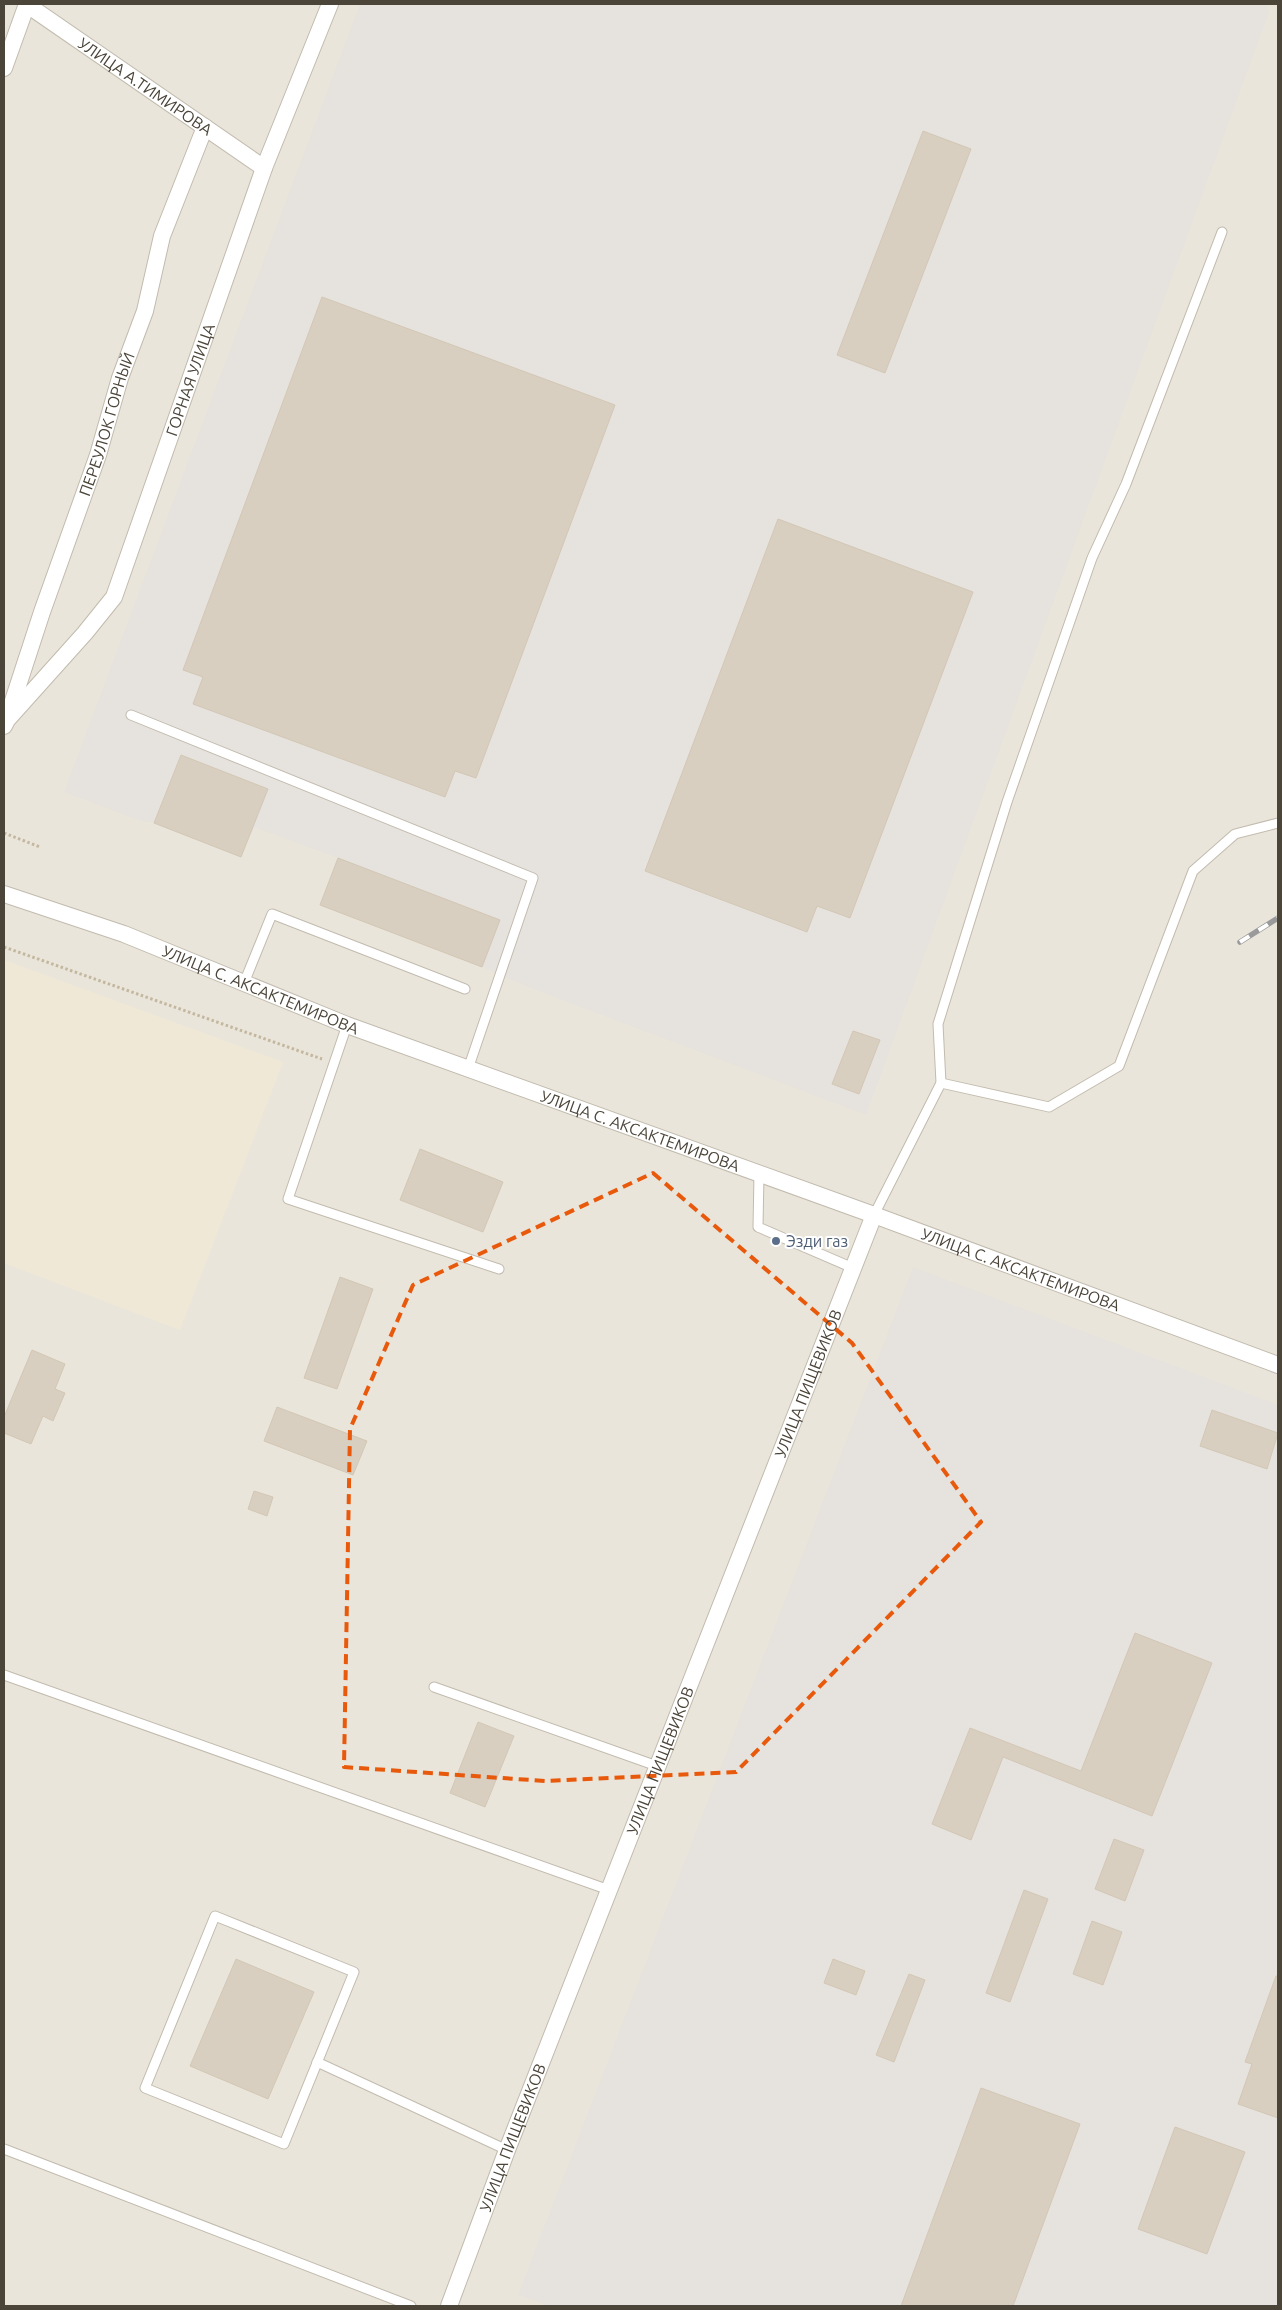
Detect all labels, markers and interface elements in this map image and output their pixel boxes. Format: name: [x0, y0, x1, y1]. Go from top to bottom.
street label: УЛИЦА А.ТИМИРОВА: [75, 34, 216, 139]
street label: ГОРНАЯ УЛИЦА: [162, 321, 218, 438]
street label: ПЕРЕУЛОК ГОРНЫЙ: [75, 349, 138, 498]
street label: УЛИЦА С. АКСАКТЕМИРОВА: [160, 942, 362, 1038]
street label: УЛИЦА С. АКСАКТЕМИРОВА: [538, 1087, 743, 1175]
street label: УЛИЦА С. АКСАКТЕМИРОВА: [919, 1224, 1123, 1315]
place label: Эзди газ: [786, 1232, 848, 1250]
marker: Эзди газ: [770, 1235, 782, 1247]
street label: УЛИЦА ПИЩЕВИКОВ: [771, 1307, 845, 1460]
street label: УЛИЦА ПИЩЕВИКОВ: [623, 1684, 697, 1837]
street label: УЛИЦА ПИЩЕВИКОВ: [476, 2061, 549, 2214]

